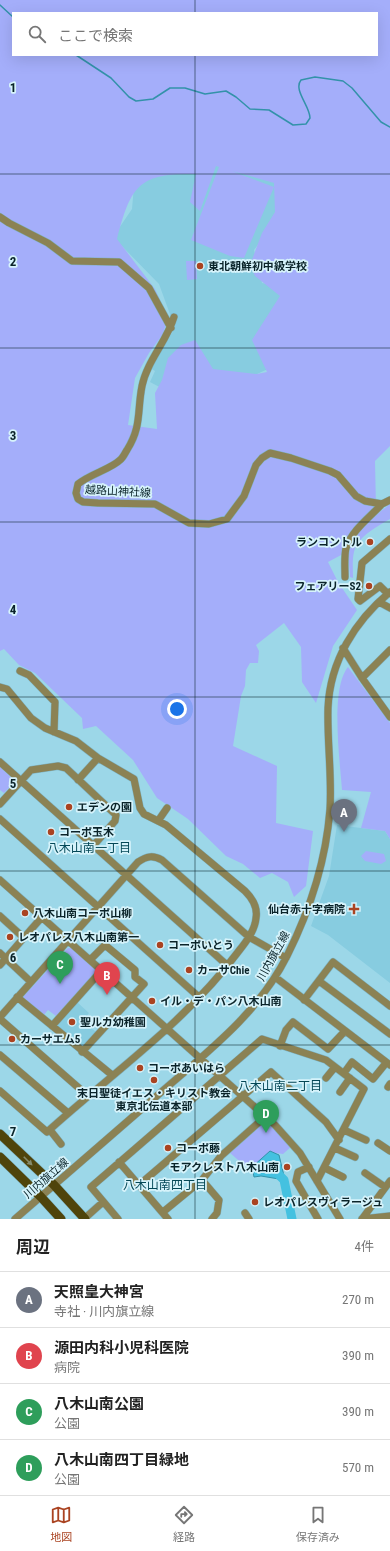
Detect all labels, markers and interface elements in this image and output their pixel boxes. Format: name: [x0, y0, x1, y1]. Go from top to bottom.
search box: [12, 12, 378, 56]
icon: search: [26, 23, 48, 45]
text: ここで検索: [58, 27, 133, 45]
text: 1: [10, 80, 16, 95]
text: 2: [10, 254, 17, 269]
place label: 東北朝鮮初中級学校: [208, 260, 307, 273]
marker: 東北朝鮮初中級学校: [195, 261, 205, 271]
text: 3: [10, 428, 16, 443]
street label: 越路山神社線: [85, 483, 151, 500]
place label: ランコントル: [296, 536, 362, 549]
marker: ランコントル: [365, 537, 375, 547]
place label: フェアリーS2: [295, 580, 361, 593]
marker: フェアリーS2: [364, 581, 374, 591]
text: 4: [10, 602, 17, 617]
your location: [167, 699, 187, 719]
text: 5: [10, 776, 17, 791]
pin: A: [331, 799, 357, 832]
place label: エデンの園: [77, 801, 132, 814]
marker: エデンの園: [64, 802, 74, 812]
place label: コーポ玉木: [59, 826, 114, 839]
marker: コーポ玉木: [46, 827, 56, 837]
district label: 八木山南一丁目: [47, 841, 131, 855]
place label: 仙台赤十字病院: [268, 903, 345, 916]
marker: 仙台赤十字病院: [348, 903, 360, 915]
place label: 八木山南コーポ山柳: [33, 907, 132, 920]
marker: 八木山南コーポ山柳: [20, 908, 30, 918]
street label: 川内旗立線: [254, 929, 292, 983]
place label: レオパレス八木山南第一: [18, 931, 139, 944]
marker: レオパレス八木山南第一: [5, 932, 15, 942]
place label: コーポいとう: [168, 939, 234, 952]
marker: コーポいとう: [155, 940, 165, 950]
text: 6: [10, 950, 17, 965]
pin: C: [47, 951, 73, 984]
pin: B: [94, 962, 120, 995]
place label: カーサChie: [197, 964, 250, 977]
marker: カーサChie: [184, 965, 194, 975]
place label: イル・デ・パン八木山南: [160, 995, 282, 1008]
marker: イル・デ・パン八木山南: [147, 996, 157, 1006]
place label: 聖ルカ幼稚園: [80, 1016, 146, 1029]
marker: 聖ルカ幼稚園: [67, 1017, 77, 1027]
place label: カーサエム5: [20, 1033, 81, 1046]
marker: カーサエム5: [7, 1034, 17, 1044]
place label: コーポあいはら: [148, 1062, 225, 1075]
marker: コーポあいはら: [135, 1063, 145, 1073]
marker: 末日聖徒イエス・キリスト教会 東京北伝道本部: [149, 1075, 159, 1085]
district label: 八木山南二丁目: [238, 1079, 322, 1093]
place label: 末日聖徒イエス・キリスト教会 東京北伝道本部: [77, 1087, 231, 1113]
pin: D: [253, 1100, 279, 1133]
text: 7: [10, 1124, 17, 1139]
place label: コーポ藤: [176, 1142, 220, 1155]
marker: コーポ藤: [163, 1143, 173, 1153]
street label: 川内旗立線: [21, 1155, 71, 1201]
one-way arrow: [23, 1156, 33, 1166]
place label: モアクレスト八木山南: [170, 1161, 279, 1174]
marker: モアクレスト八木山南: [282, 1162, 292, 1172]
district label: 八木山南四丁目: [123, 1178, 207, 1192]
place label: レオパレスヴィラージュ: [263, 1196, 383, 1209]
marker: レオパレスヴィラージュ: [250, 1197, 260, 1207]
text: 周辺: [16, 1237, 50, 1257]
text: 4件: [355, 1239, 374, 1254]
text: 天照皇大神宮: [54, 1283, 144, 1301]
text: A: [25, 1292, 33, 1307]
text: 270 m: [342, 1292, 374, 1307]
text: 寺社 · 川内旗立線: [54, 1304, 154, 1319]
text: 源田内科小児科医院: [54, 1339, 189, 1357]
text: B: [25, 1348, 33, 1363]
text: 390 m: [342, 1348, 374, 1363]
text: 病院: [54, 1360, 80, 1375]
text: 八木山南公園: [54, 1395, 144, 1413]
text: C: [25, 1404, 33, 1419]
text: 390 m: [342, 1404, 374, 1419]
text: 公園: [54, 1416, 80, 1431]
text: 八木山南四丁目緑地: [54, 1451, 189, 1469]
text: D: [25, 1460, 33, 1475]
text: 570 m: [342, 1460, 374, 1475]
text: 公園: [54, 1472, 80, 1487]
tab: 地図: [50, 1504, 72, 1544]
tab: 経路: [173, 1504, 195, 1544]
tab: 保存済み: [296, 1504, 340, 1544]

